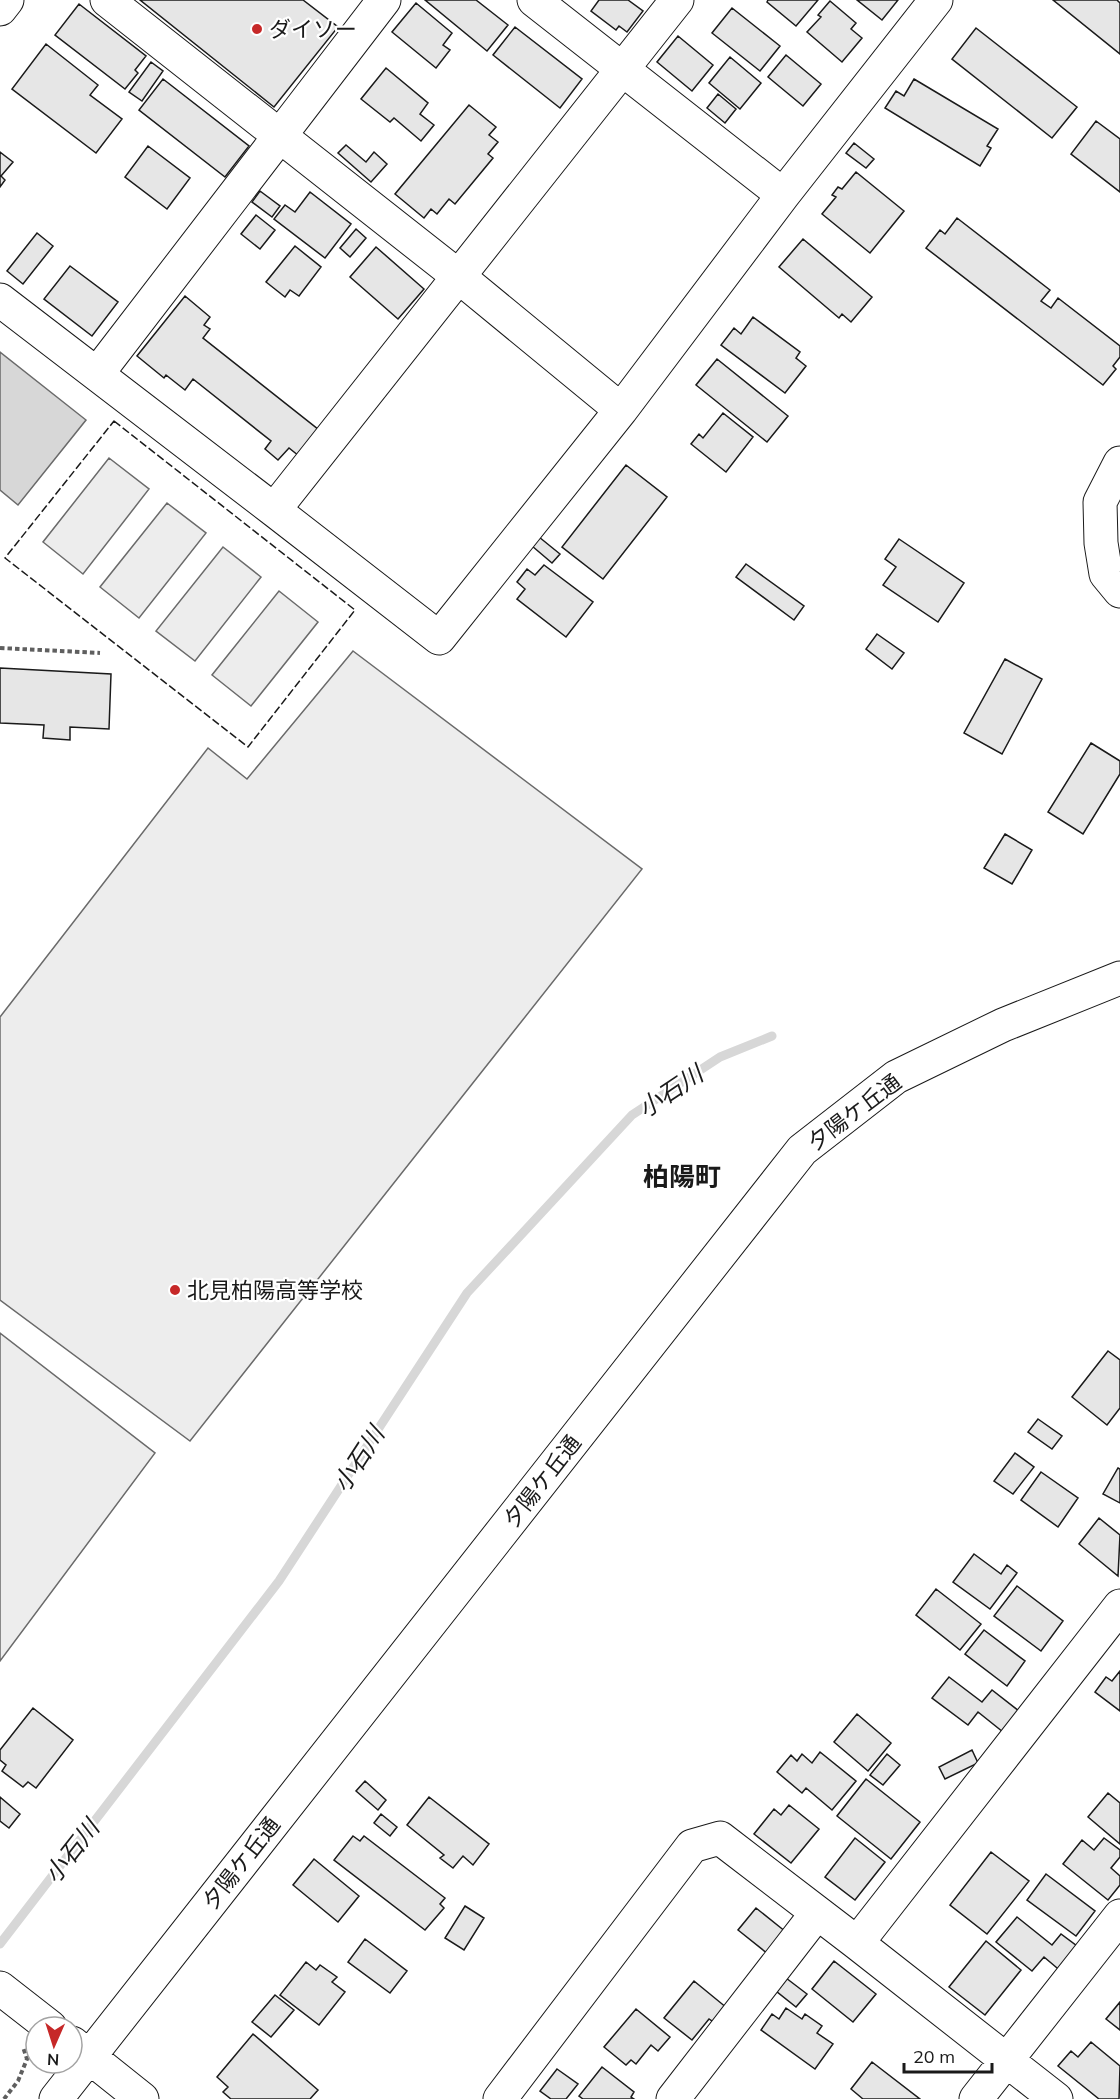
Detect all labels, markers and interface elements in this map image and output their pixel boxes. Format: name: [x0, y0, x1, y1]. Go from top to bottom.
place label: ダイソー: [269, 15, 357, 43]
marker: ダイソー: [250, 22, 264, 36]
water label: 小石川: [632, 1057, 711, 1124]
street label: 夕陽ケ丘通: [802, 1068, 906, 1156]
district label: 柏陽町: [643, 1160, 721, 1193]
place label: 北見柏陽高等学校: [187, 1276, 363, 1304]
marker: 北見柏陽高等学校: [168, 1283, 182, 1297]
water label: 小石川: [326, 1418, 392, 1497]
street label: 夕陽ケ丘通: [497, 1429, 587, 1533]
water label: 小石川: [37, 1811, 107, 1889]
street label: 夕陽ケ丘通: [196, 1811, 286, 1915]
north arrow: [24, 2015, 84, 2075]
scale bar: [904, 2036, 992, 2074]
text: 20 m: [913, 2045, 955, 2068]
text: N: [47, 2050, 60, 2070]

